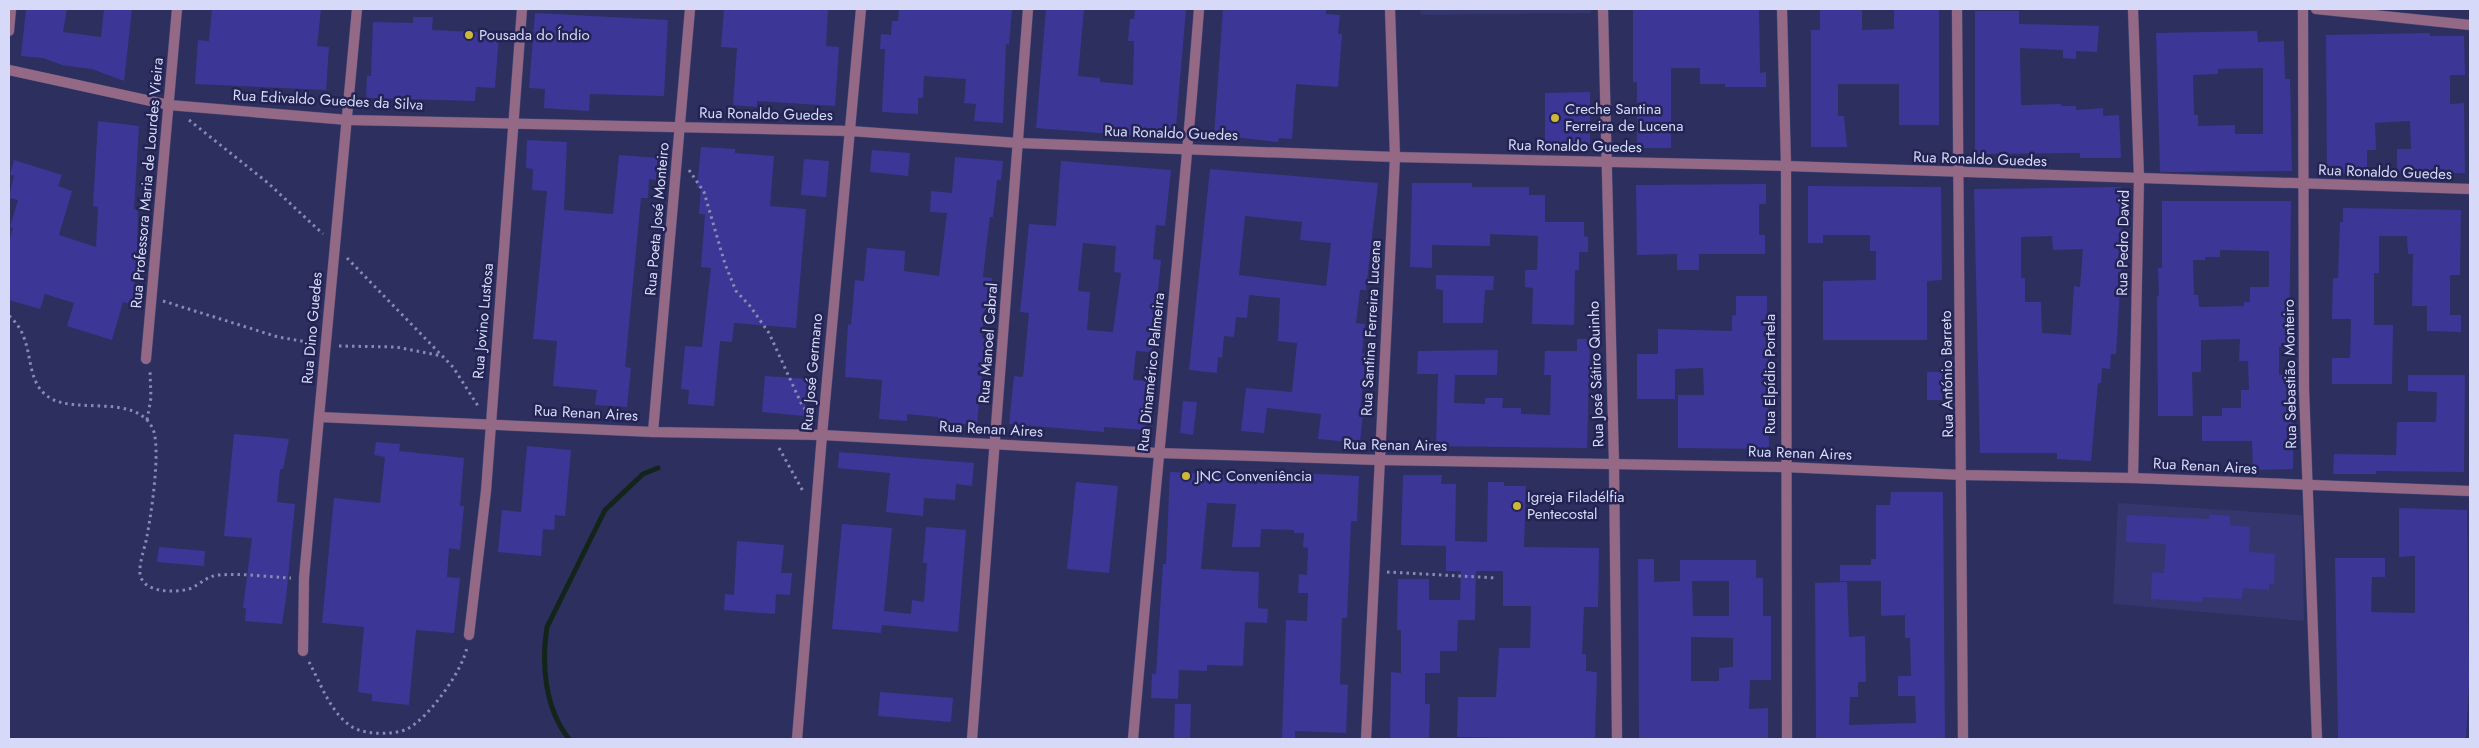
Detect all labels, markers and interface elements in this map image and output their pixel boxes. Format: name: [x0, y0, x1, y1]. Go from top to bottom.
place label: Pousada do Índio: [479, 24, 590, 46]
marker: Pousada do Índio: [463, 29, 475, 41]
street label: Rua Professora Maria de Lourdes Vieira: [125, 57, 169, 309]
street label: Rua Edivaldo Guedes da Silva: [232, 84, 424, 116]
place label: Creche Santina Ferreira de Lucena: [1565, 98, 1683, 137]
street label: Rua Ronaldo Guedes: [699, 102, 833, 126]
marker: Creche Santina Ferreira de Lucena: [1549, 112, 1561, 124]
street label: Rua Ronaldo Guedes: [1104, 120, 1238, 146]
street label: Rua Ronaldo Guedes: [1508, 134, 1642, 158]
street label: Rua Poeta José Monteiro: [639, 142, 675, 296]
street label: Rua Ronaldo Guedes: [1913, 146, 2047, 172]
street label: Rua Ronaldo Guedes: [2318, 159, 2452, 185]
street label: Rua Pedro David: [2111, 190, 2135, 296]
street label: Rua Santina Ferreira Lucena: [1355, 240, 1387, 416]
street label: Rua Jovino Lustosa: [467, 262, 499, 380]
street label: Rua Dino Guedes: [296, 271, 328, 385]
street label: Rua Manoel Cabral: [973, 282, 1003, 404]
street label: Rua Dinamérico Palmeira: [1132, 291, 1170, 453]
street label: Rua Sebastião Monteiro: [2278, 299, 2302, 449]
street label: Rua José Sátiro Quinho: [1582, 301, 1610, 447]
street label: Rua António Barreto: [1935, 310, 1959, 438]
street label: Rua José Germano: [796, 312, 828, 432]
street label: Rua Elpídio Portela: [1759, 314, 1781, 434]
street label: Rua Renan Aires: [533, 399, 639, 427]
street label: Rua Renan Aires: [938, 415, 1044, 443]
street label: Rua Renan Aires: [1343, 433, 1447, 457]
street label: Rua Renan Aires: [1748, 440, 1852, 466]
street label: Rua Renan Aires: [2152, 452, 2258, 480]
place label: JNC Conveniência: [1194, 465, 1312, 487]
marker: JNC Conveniência: [1180, 470, 1192, 482]
place label: Igreja Filadélfia Pentecostal: [1527, 486, 1625, 525]
marker: Igreja Filadélfia Pentecostal: [1511, 500, 1523, 512]

